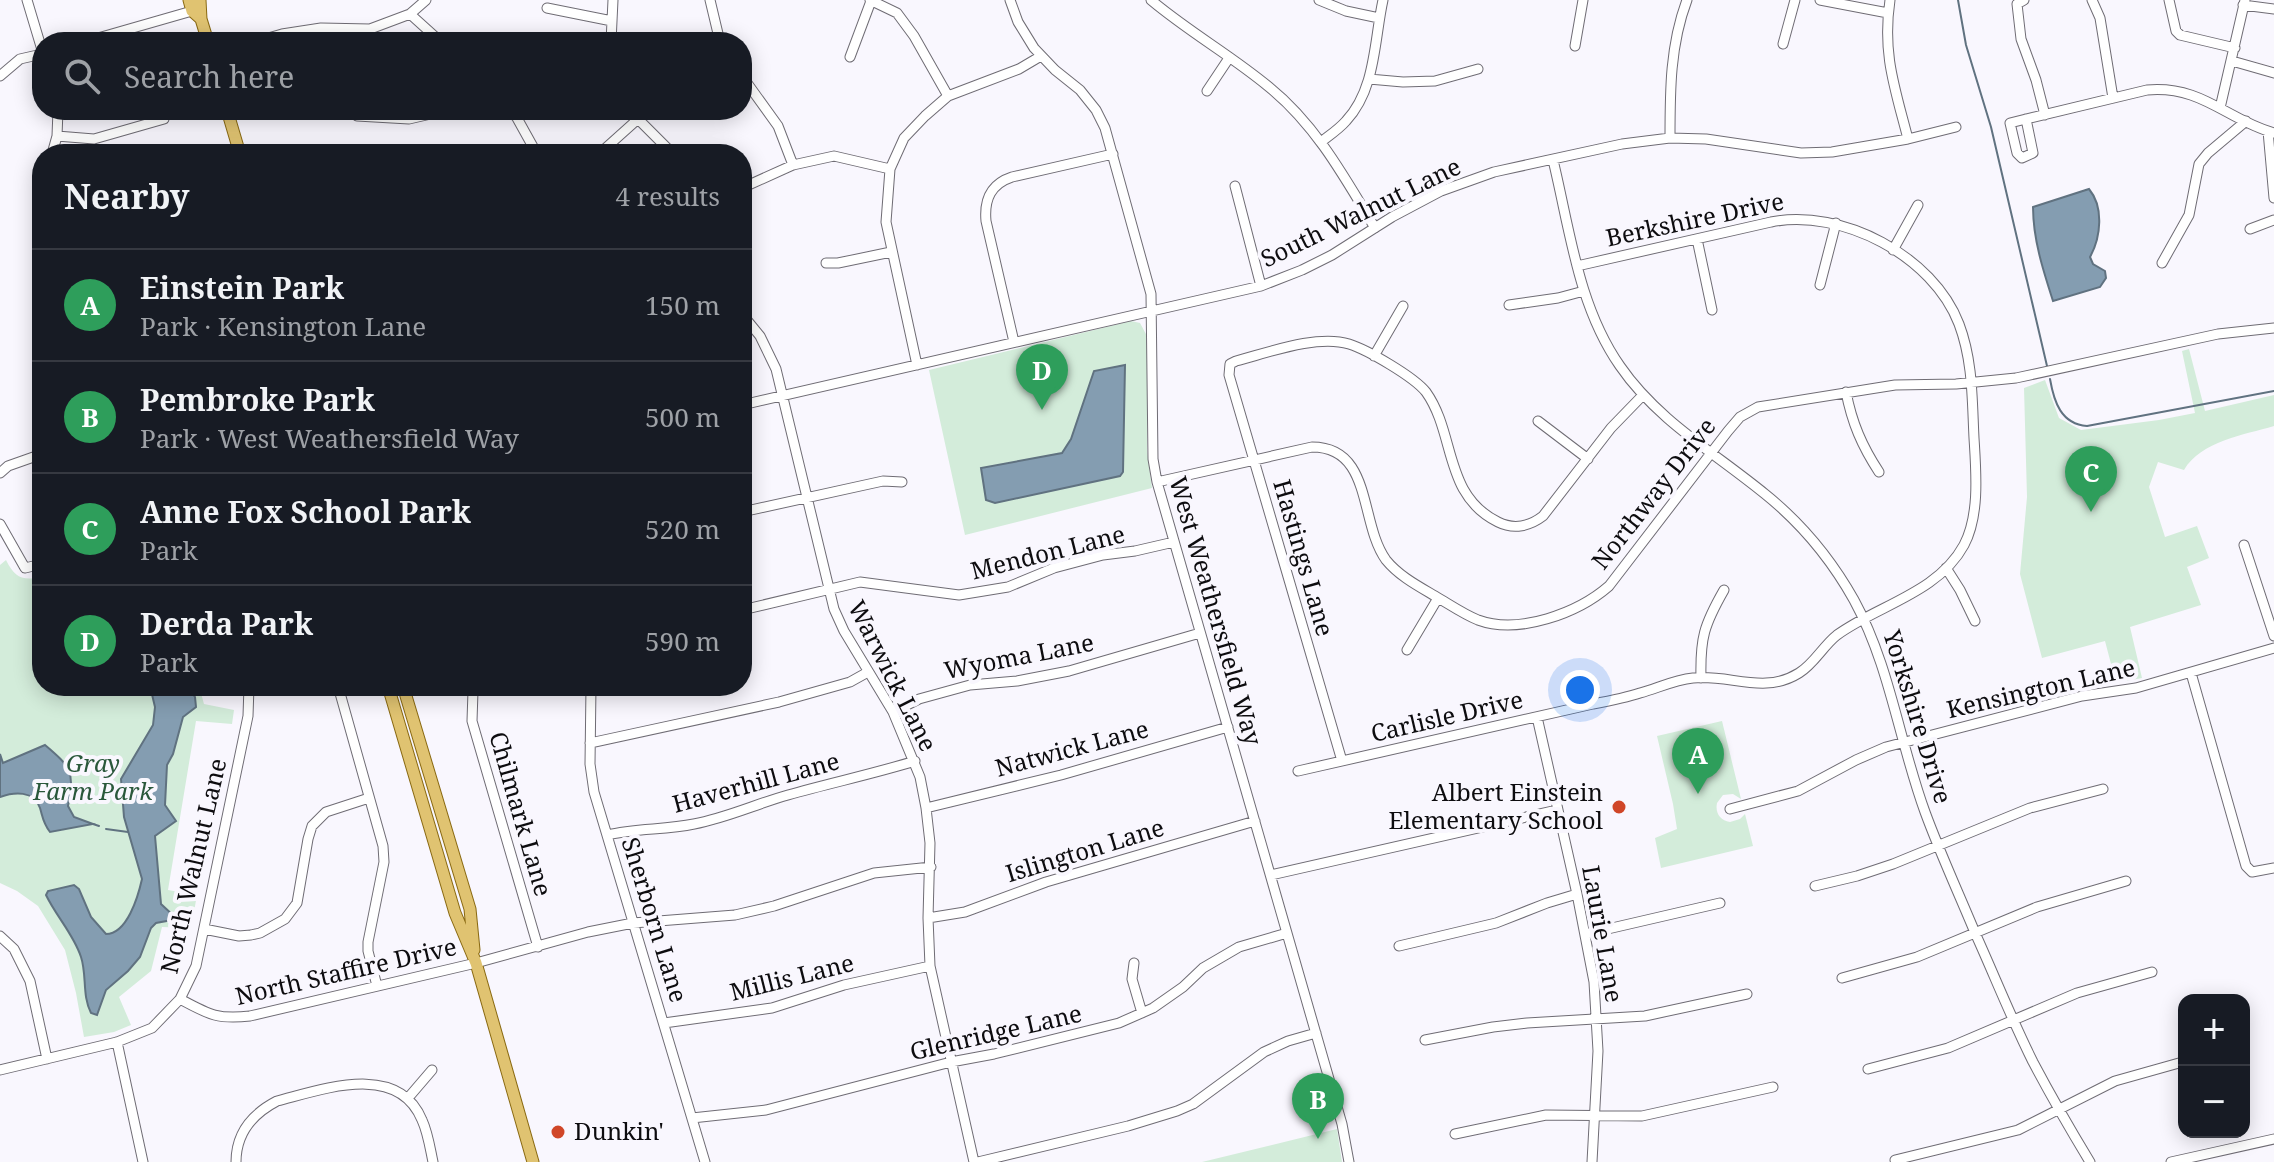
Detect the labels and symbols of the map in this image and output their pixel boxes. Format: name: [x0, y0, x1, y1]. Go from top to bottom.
street label: South Walnut Lane: [1255, 149, 1466, 274]
street label: Berkshire Drive: [1603, 184, 1787, 254]
pin: D: [1016, 344, 1068, 410]
street label: Northway Drive: [1583, 410, 1722, 576]
pin: C: [2065, 446, 2117, 512]
street label: West Weathersfield Way: [1162, 472, 1271, 749]
street label: Hastings Lane: [1266, 475, 1343, 640]
street label: Mendon Lane: [967, 516, 1128, 587]
street label: Warwick Lane: [841, 594, 946, 757]
street label: Wyoma Lane: [941, 625, 1096, 686]
street label: Yorkshire Drive: [1876, 625, 1960, 807]
street label: Kensington Lane: [1943, 650, 2138, 725]
your location: [1560, 670, 1600, 710]
street label: Carlisle Drive: [1367, 682, 1526, 749]
street label: Natwick Lane: [991, 711, 1152, 784]
street label: Chilmark Lane: [482, 727, 561, 900]
pin: A: [1672, 728, 1724, 794]
street label: Haverhill Lane: [669, 743, 843, 820]
park label: Gray Farm Park: [32, 746, 154, 807]
street label: North Walnut Lane: [152, 755, 233, 977]
place label: Albert Einstein Elementary School: [1388, 775, 1604, 836]
marker: Albert Einstein Elementary School: [1610, 798, 1628, 816]
street label: Islington Lane: [1001, 810, 1168, 889]
street label: Sherborn Lane: [615, 833, 696, 1006]
street label: Laurie Lane: [1575, 863, 1632, 1005]
street label: North Staffire Drive: [232, 929, 459, 1012]
street label: Millis Lane: [726, 945, 857, 1008]
street label: Glenridge Lane: [906, 996, 1085, 1067]
pin: B: [1292, 1073, 1344, 1139]
place label: Dunkin': [574, 1114, 664, 1147]
marker: Dunkin': [549, 1123, 567, 1141]

